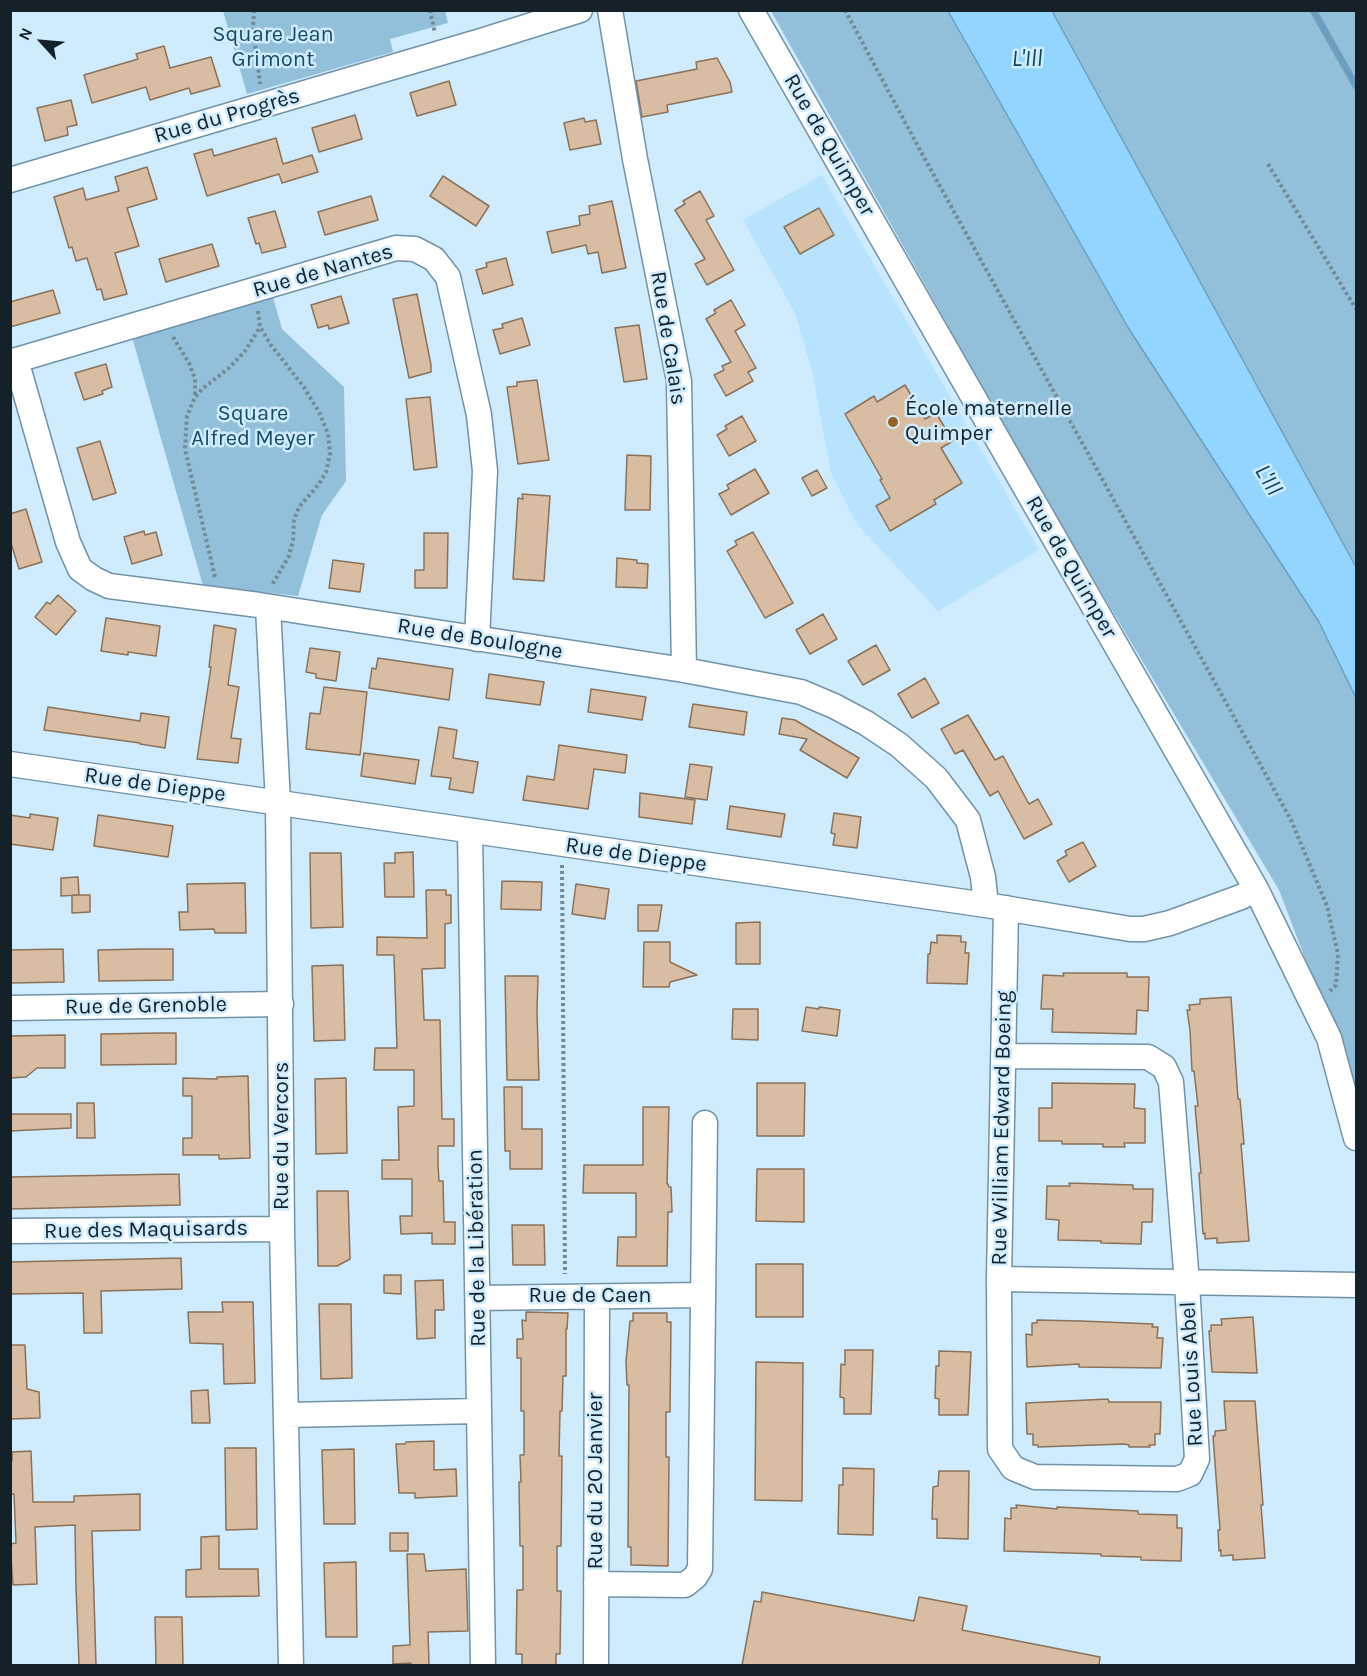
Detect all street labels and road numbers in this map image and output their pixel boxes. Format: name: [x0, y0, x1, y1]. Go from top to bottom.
street label: Rue de Quimper: [778, 69, 880, 221]
street label: Rue du Progrès: [151, 83, 303, 149]
street label: Rue de Nantes: [250, 238, 396, 304]
street label: Rue de Calais: [644, 269, 692, 407]
street label: Rue de Quimper: [1020, 491, 1122, 643]
street label: Rue de Boulogne: [395, 613, 565, 665]
street label: Rue de Dieppe: [83, 762, 227, 808]
street label: Rue de Dieppe: [564, 832, 708, 878]
street label: Rue William Edward Boeing: [986, 990, 1018, 1266]
street label: Rue de Grenoble: [65, 991, 227, 1021]
street label: Rue du Vercors: [269, 1062, 295, 1210]
street label: Rue de la Libération: [462, 1149, 492, 1347]
street label: Rue des Maquisards: [44, 1215, 248, 1245]
street label: Rue de Caen: [528, 1283, 652, 1309]
street label: Rue Louis Abel: [1175, 1301, 1209, 1447]
street label: Rue du 20 Janvier: [583, 1392, 609, 1570]

